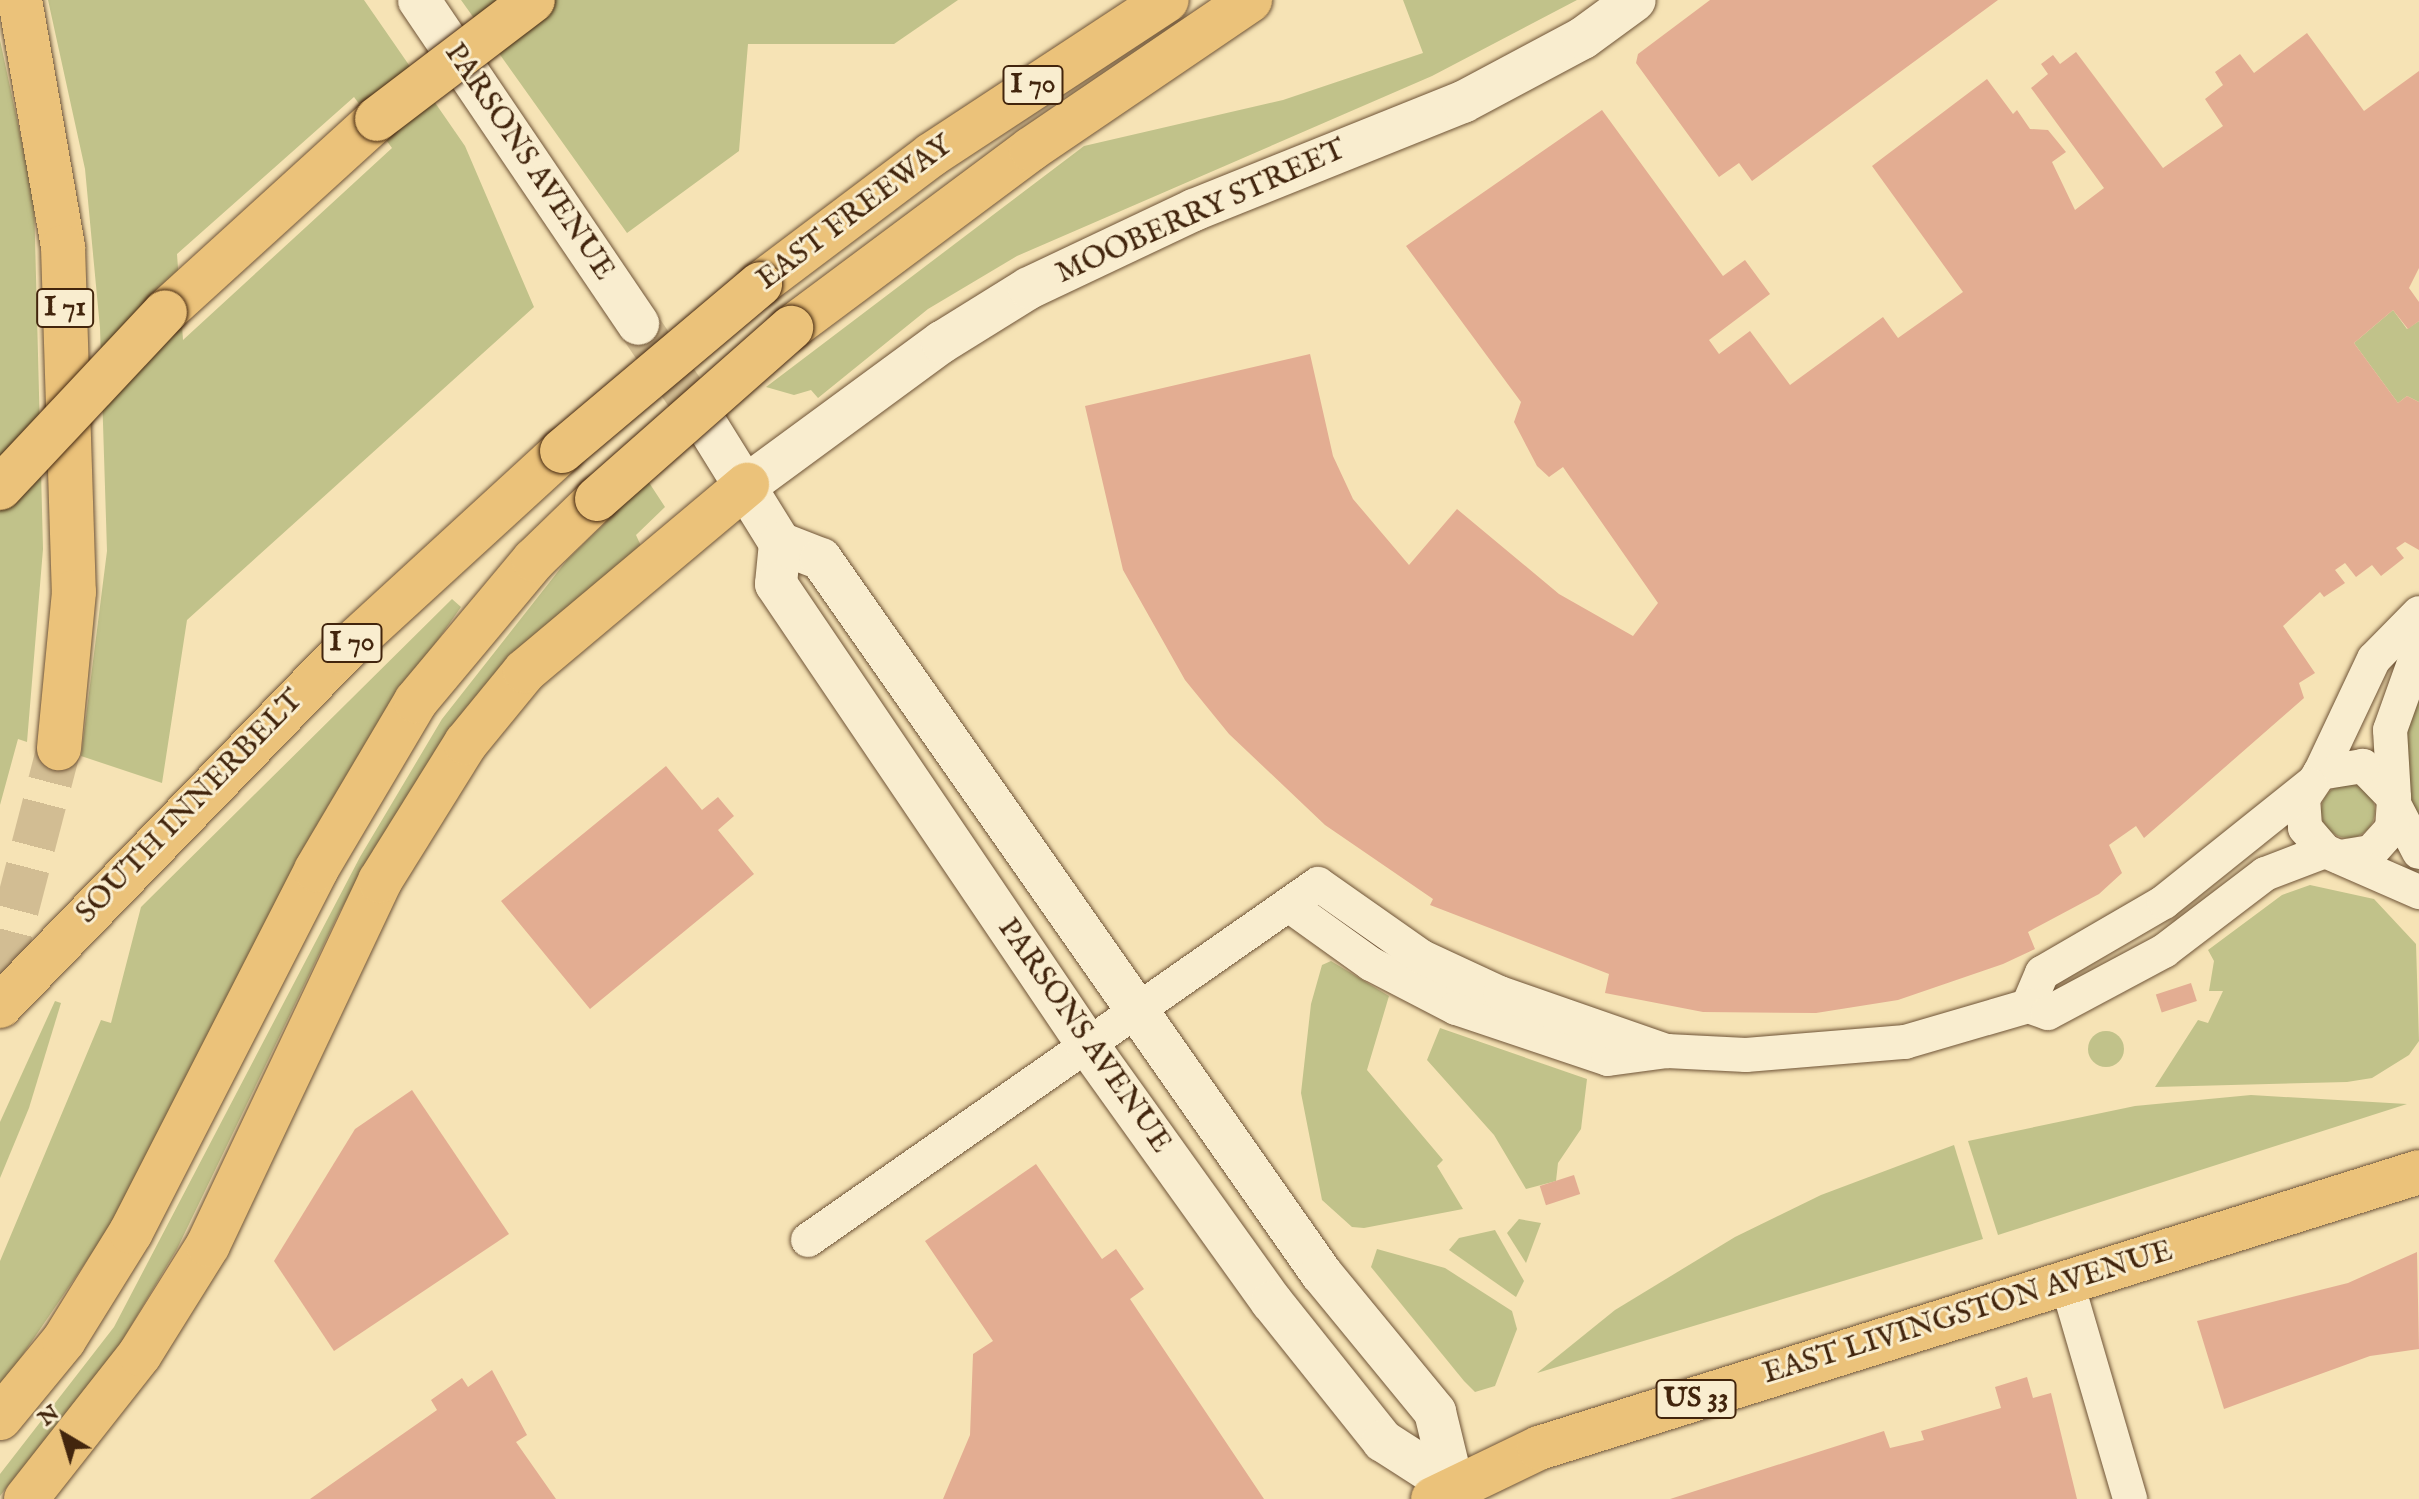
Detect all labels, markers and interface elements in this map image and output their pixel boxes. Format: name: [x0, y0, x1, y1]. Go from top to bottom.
street label: PARSONS AVENUE: [436, 37, 622, 287]
road number: I 70: [1001, 61, 1065, 109]
street label: EAST FREEWAY: [750, 128, 960, 298]
street label: MOOBERRY STREET: [1051, 132, 1351, 292]
road number: I 71: [35, 284, 95, 332]
road number: I 70: [320, 619, 384, 667]
street label: SOUTH INNERBELT: [69, 683, 311, 931]
street label: PARSONS AVENUE: [989, 912, 1179, 1160]
street label: EAST LIVINGSTON AVENUE: [1759, 1233, 2177, 1393]
road number: US 33: [1654, 1375, 1738, 1423]
north arrow: [24, 1395, 104, 1475]
text: N: [33, 1399, 65, 1433]

